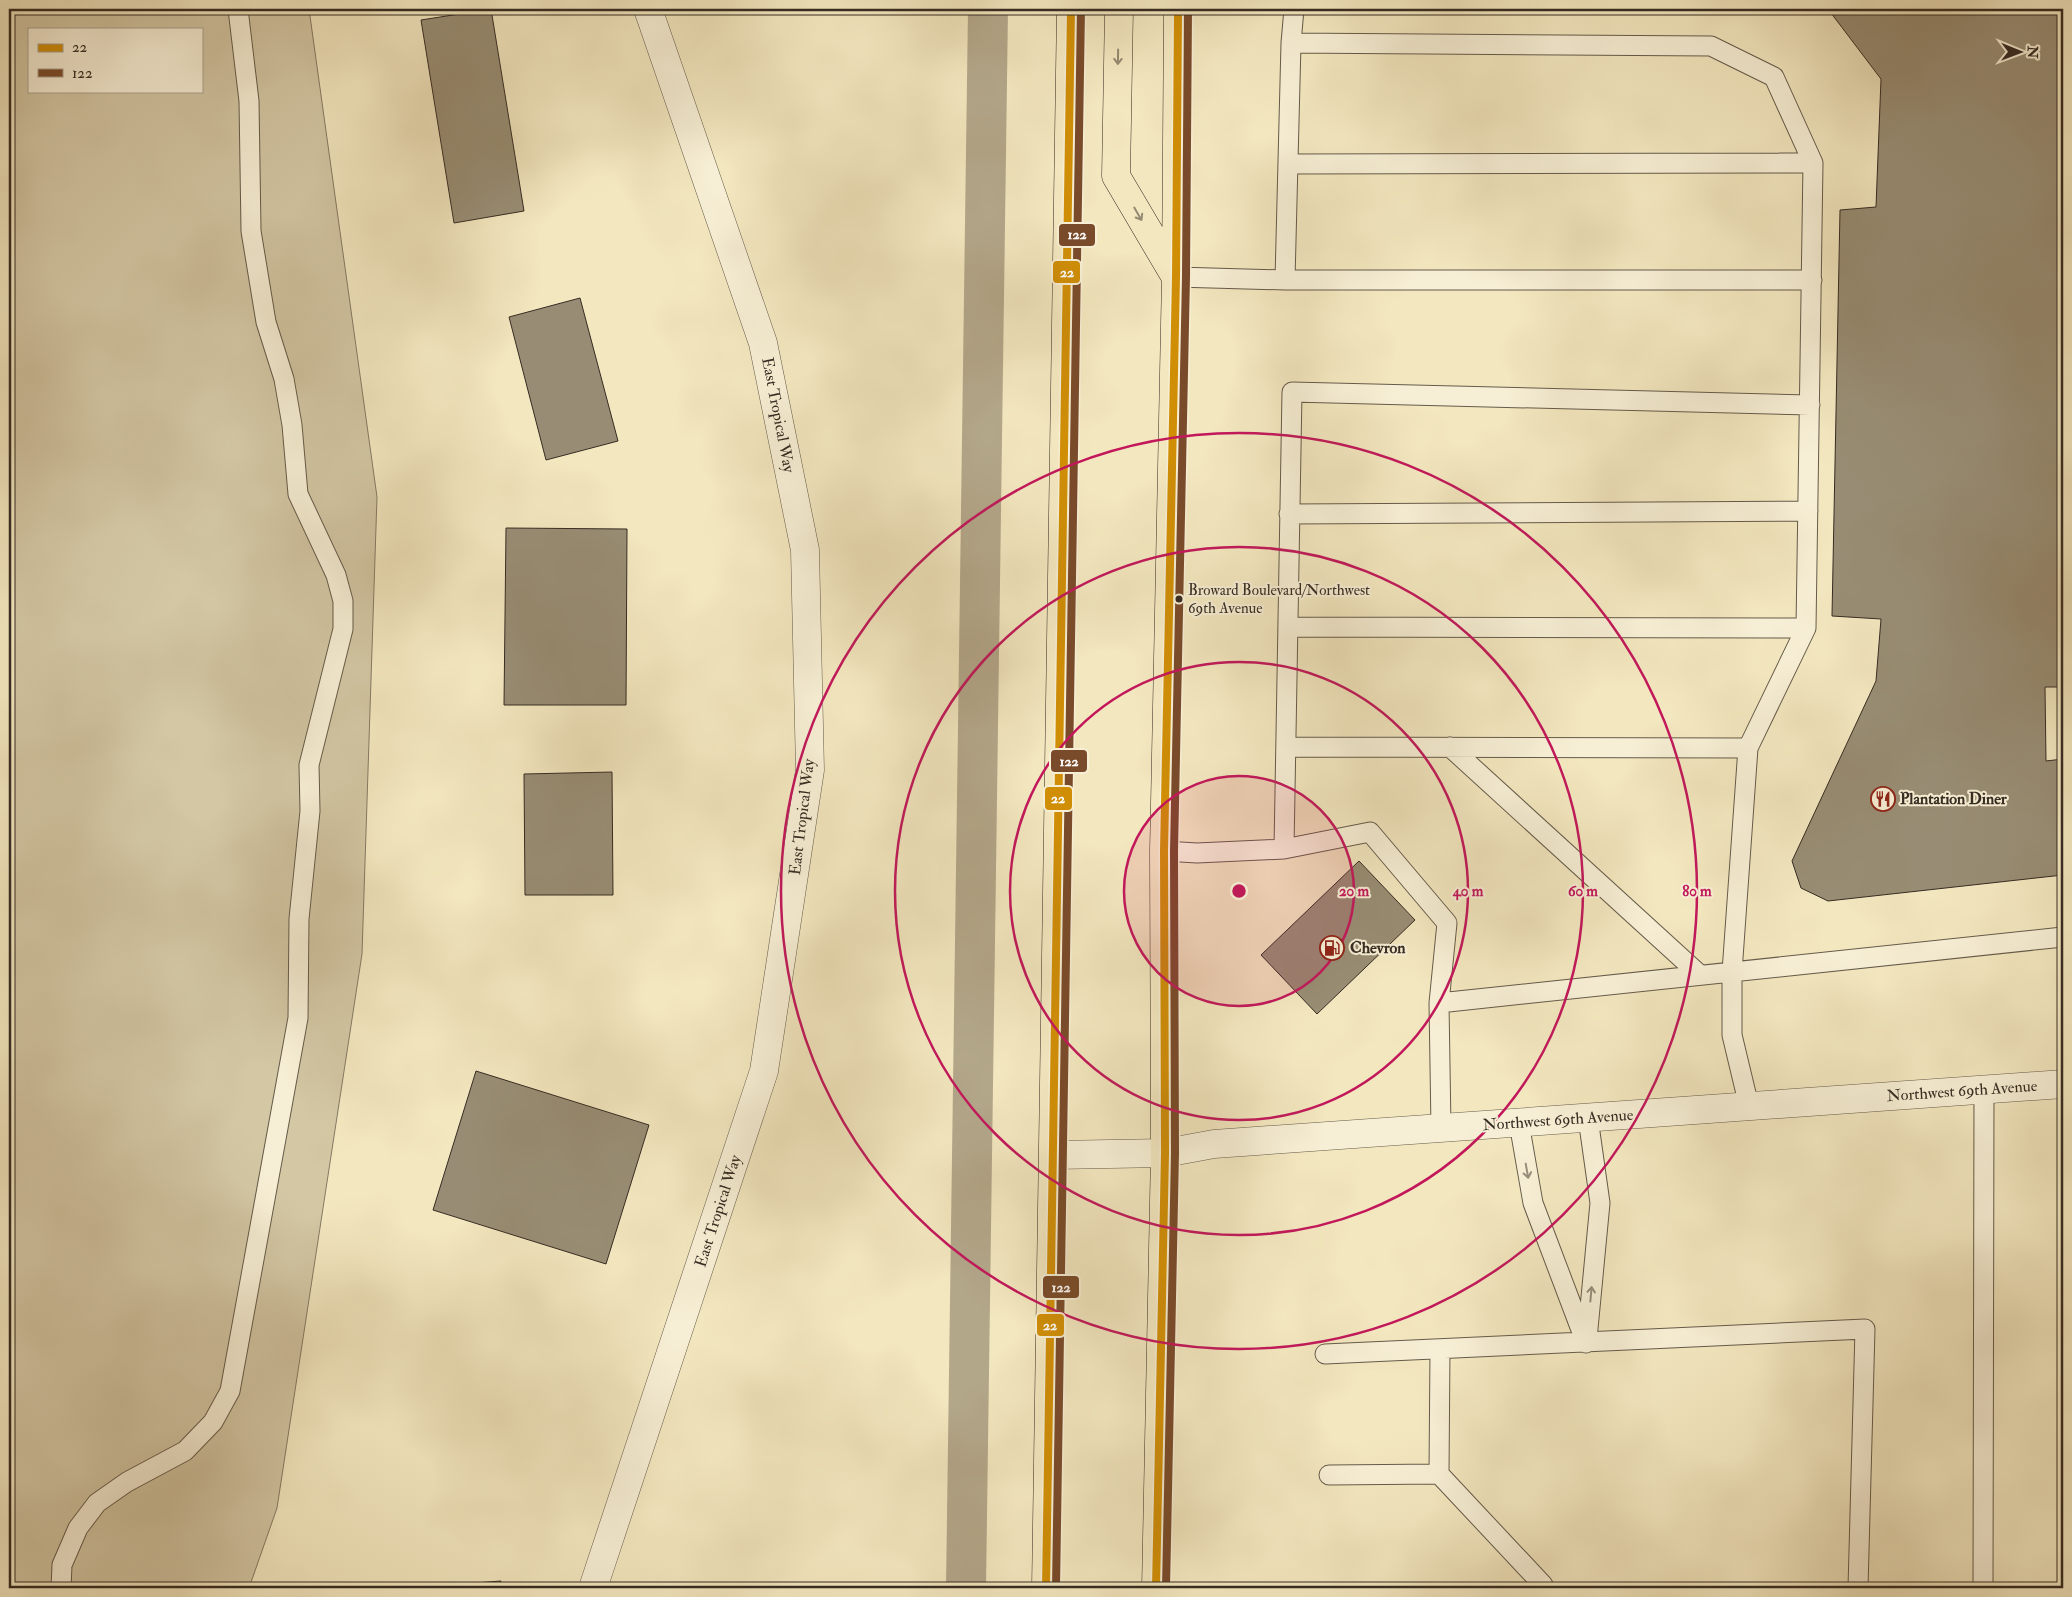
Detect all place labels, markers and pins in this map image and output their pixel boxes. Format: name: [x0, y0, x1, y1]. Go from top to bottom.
place label: Broward Boulevard/Northwest 69th Avenue: [1188, 581, 1370, 618]
marker: Broward Boulevard/Northwest 69th Avenue: [1174, 594, 1184, 604]
restaurant icon: Plantation Diner: [1870, 786, 1896, 812]
place label: Plantation Diner: [1900, 789, 2008, 809]
centre of rings: [1230, 882, 1248, 900]
fuel station icon: Chevron: [1319, 935, 1345, 961]
place label: Chevron: [1350, 938, 1406, 958]

